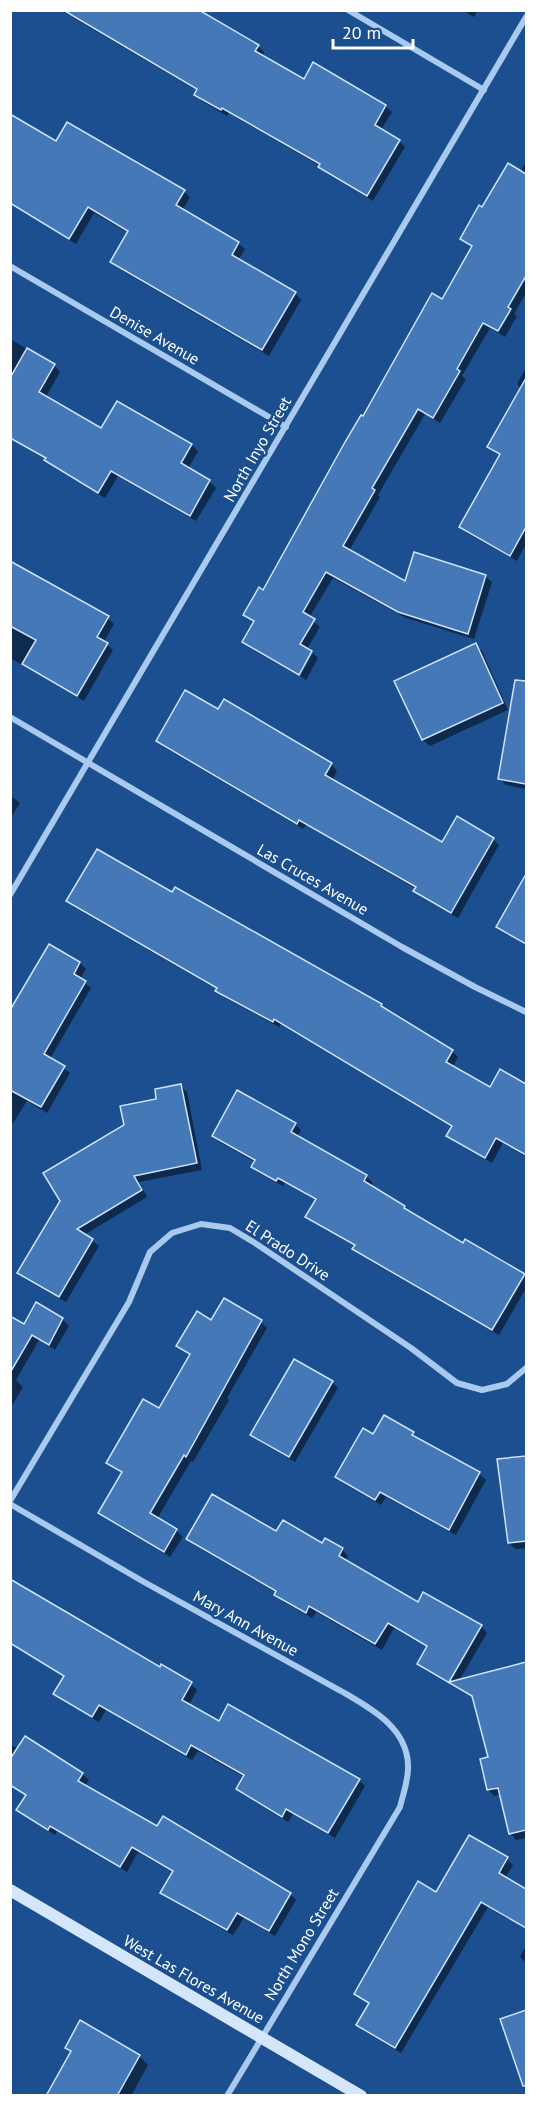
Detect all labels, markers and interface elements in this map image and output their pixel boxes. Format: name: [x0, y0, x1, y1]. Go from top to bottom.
scale bar: [333, 12, 412, 50]
text: 20 m: [342, 21, 381, 44]
street label: Denise Avenue: [107, 301, 203, 369]
street label: North Inyo Street: [219, 392, 295, 505]
street label: Las Cruces Avenue: [254, 839, 372, 919]
street label: El Prado Drive: [242, 1215, 334, 1285]
street label: Mary Ann Avenue: [190, 1586, 302, 1660]
street label: North Mono Street: [260, 1884, 343, 2004]
street label: West Las Flores Avenue: [120, 1930, 268, 2028]

